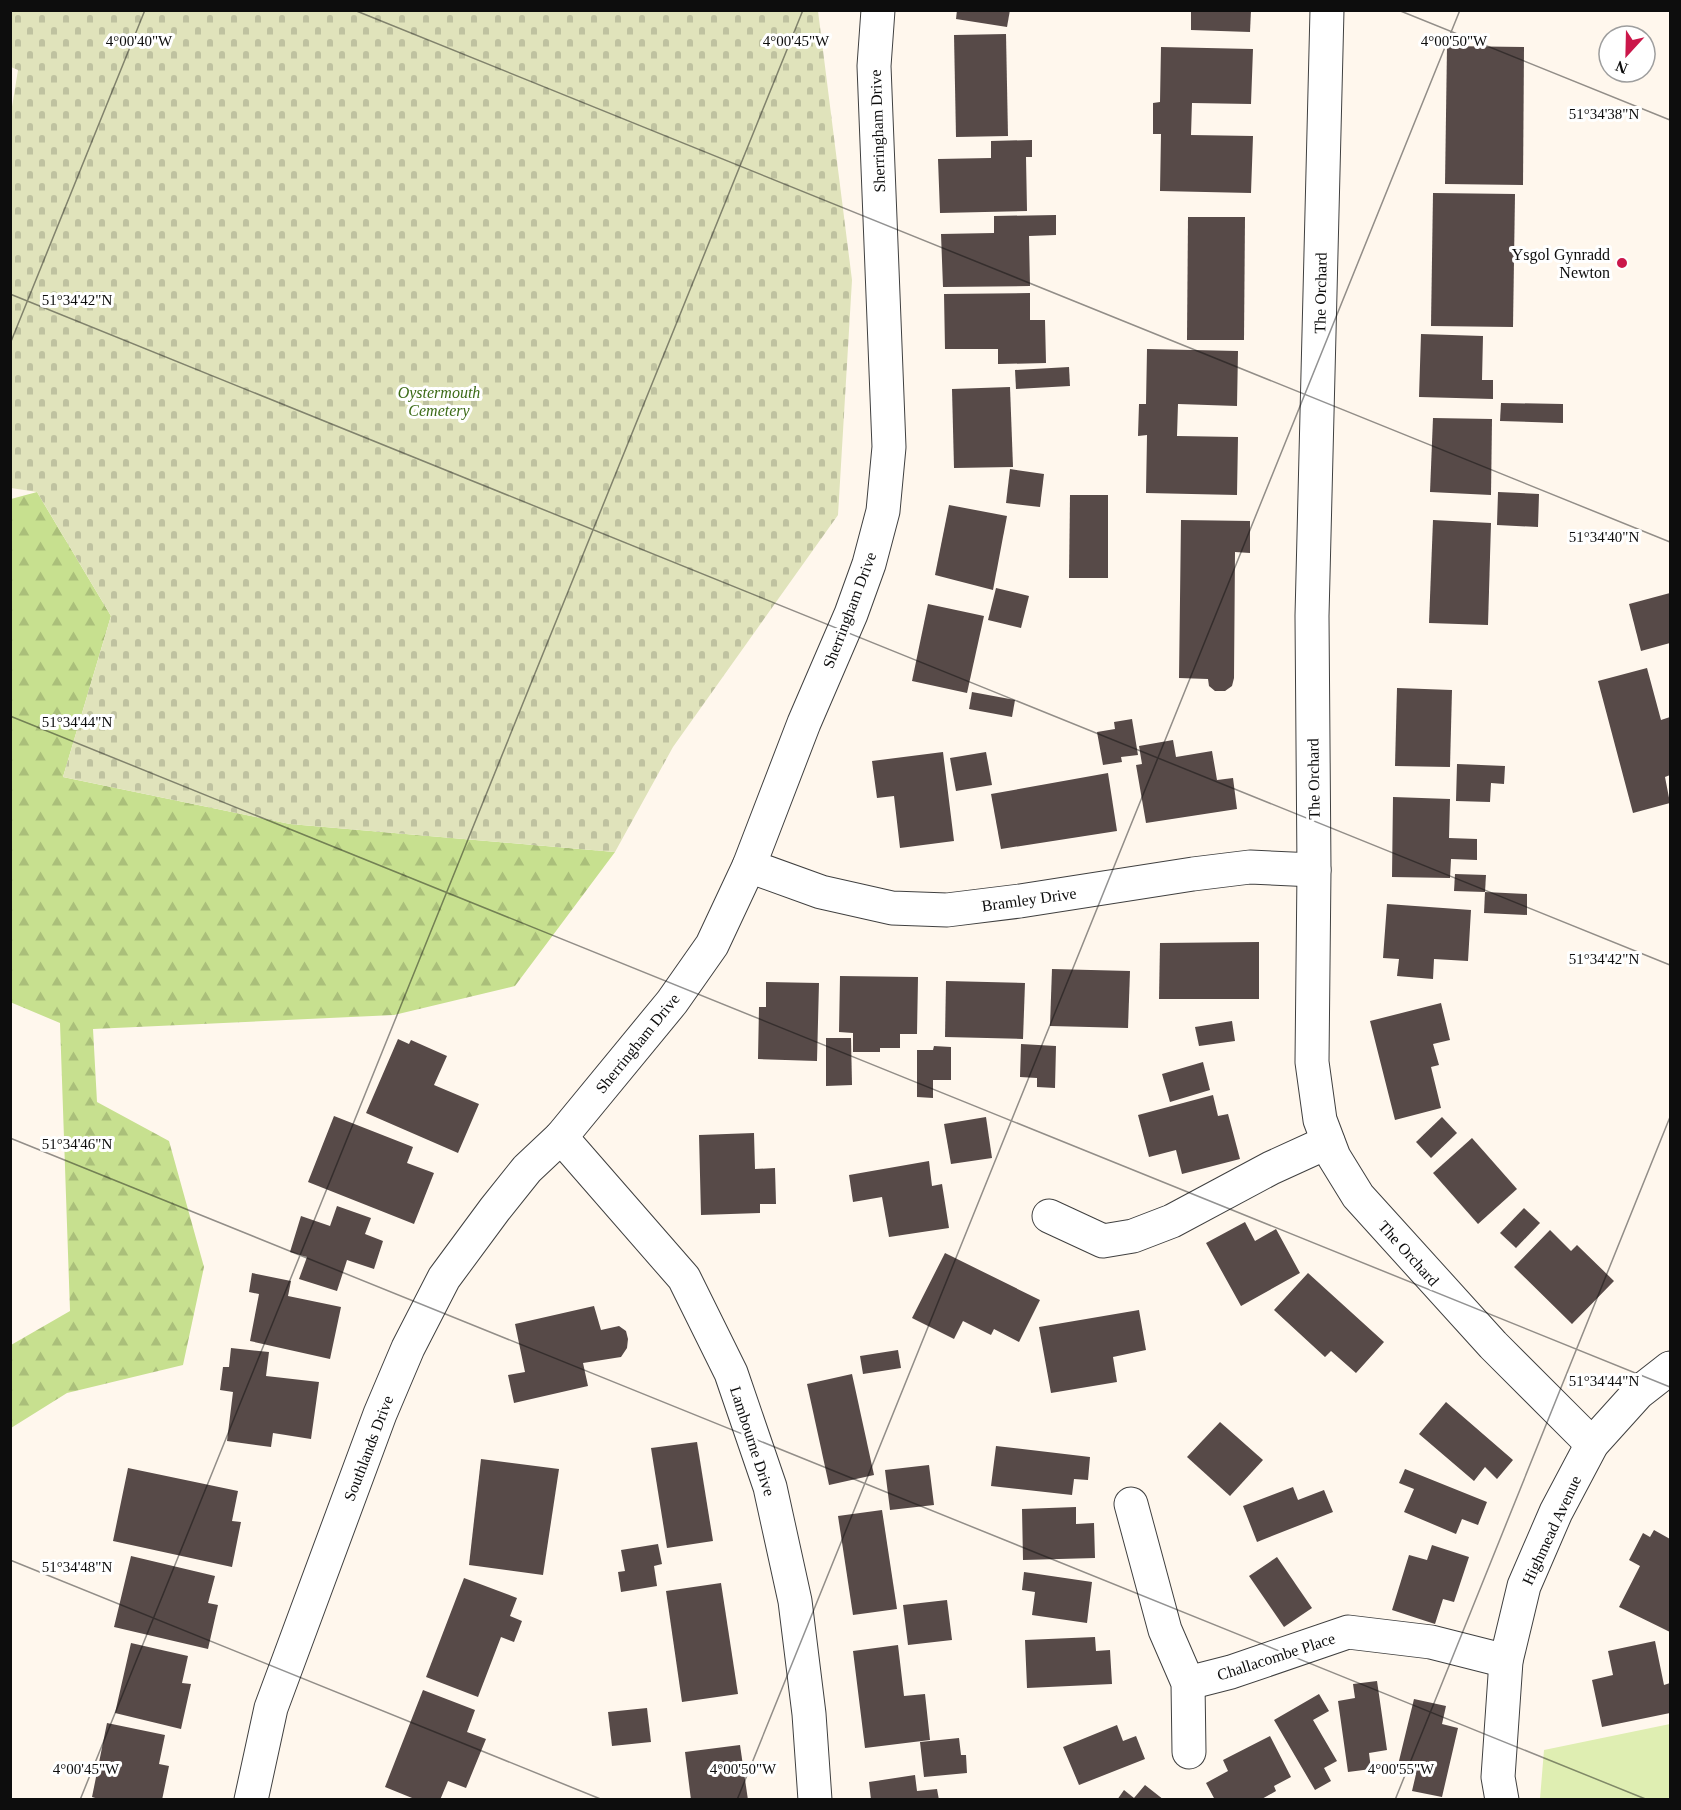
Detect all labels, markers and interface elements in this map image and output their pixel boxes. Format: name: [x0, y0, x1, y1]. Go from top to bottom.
north arrow: [1597, 24, 1657, 84]
text: 4°00'40"W: [106, 33, 173, 49]
text: 4°00'45"W: [763, 33, 830, 49]
text: 4°00'50"W: [1421, 33, 1488, 49]
text: N: [1613, 57, 1630, 77]
street label: Sherringham Drive: [867, 69, 889, 193]
text: 51°34'38"N: [1569, 106, 1639, 122]
place label: Ysgol Gynradd Newton: [1512, 246, 1610, 281]
street label: The Orchard: [1311, 252, 1330, 334]
marker: Ysgol Gynradd Newton: [1615, 256, 1629, 270]
text: 51°34'42"N: [42, 292, 112, 308]
park label: Oystermouth Cemetery: [398, 384, 480, 420]
text: 51°34'40"N: [1569, 529, 1639, 545]
street label: Sherringham Drive: [819, 550, 880, 671]
text: 51°34'44"N: [42, 714, 112, 730]
street label: The Orchard: [1304, 738, 1323, 820]
street label: Bramley Drive: [981, 884, 1078, 916]
text: 51°34'42"N: [1569, 951, 1639, 967]
street label: Sherringham Drive: [592, 990, 683, 1097]
text: 51°34'46"N: [42, 1136, 112, 1152]
street label: The Orchard: [1375, 1217, 1442, 1289]
text: 51°34'44"N: [1569, 1373, 1639, 1389]
street label: Lambourne Drive: [727, 1384, 778, 1498]
street label: Southlands Drive: [341, 1393, 396, 1503]
street label: Highmead Avenue: [1519, 1473, 1585, 1588]
text: 51°34'48"N: [42, 1559, 112, 1575]
street label: Challacombe Place: [1215, 1629, 1337, 1684]
text: 4°00'45"W: [53, 1761, 120, 1777]
text: 4°00'50"W: [710, 1761, 777, 1777]
text: 4°00'55"W: [1368, 1761, 1435, 1777]

